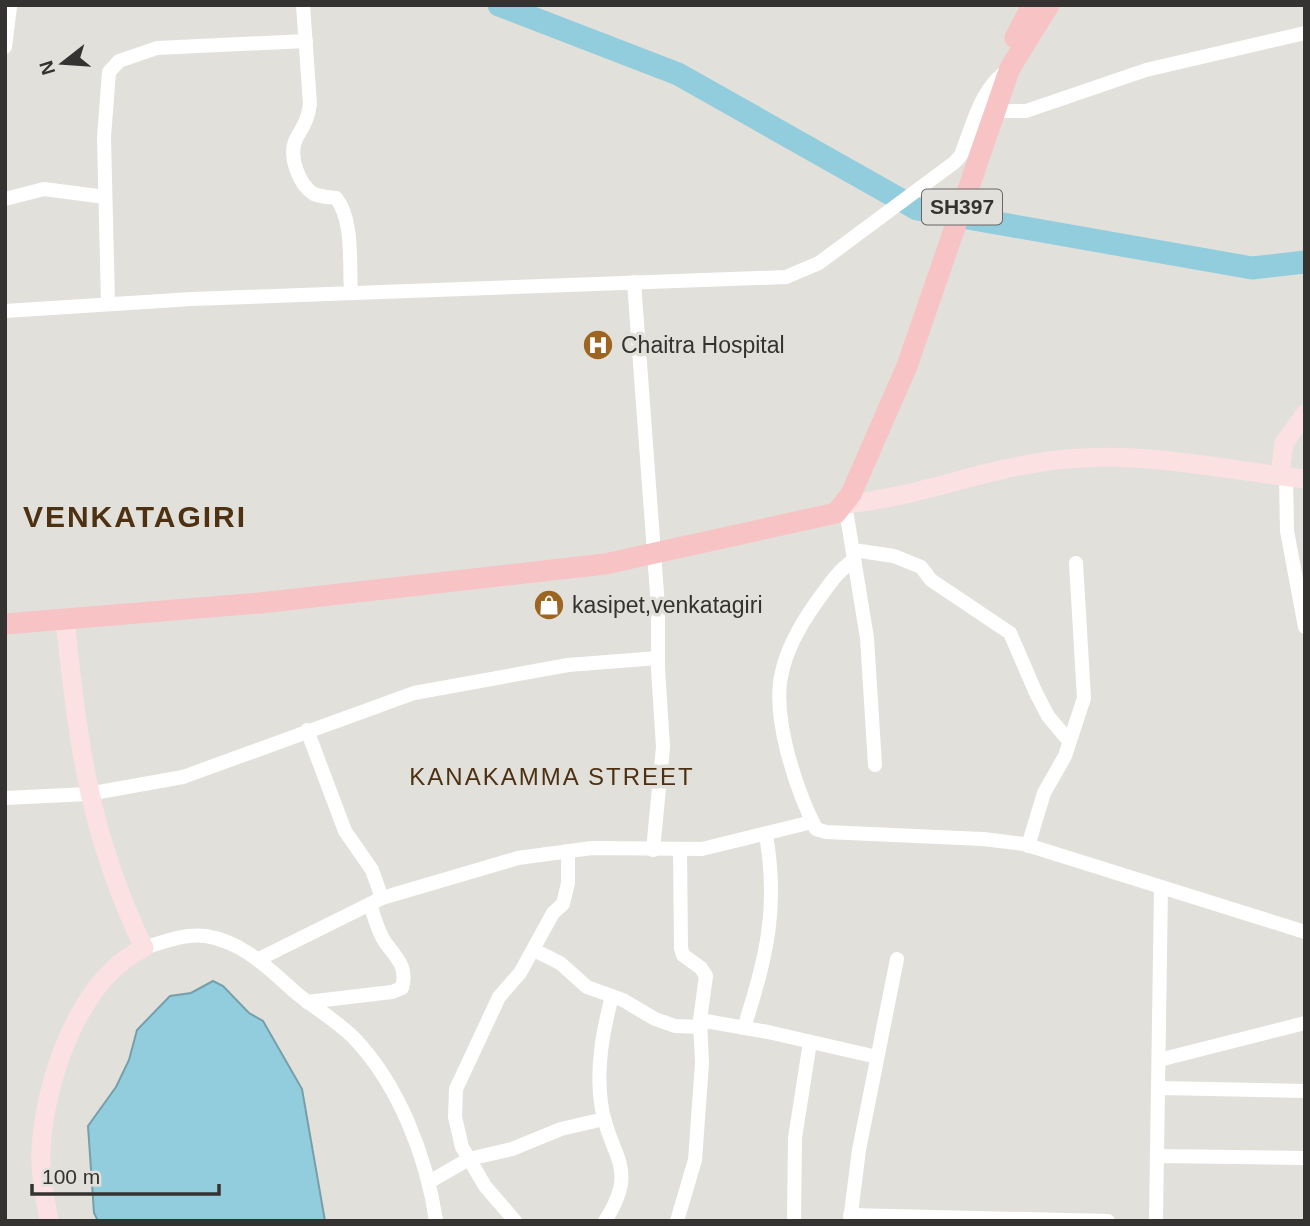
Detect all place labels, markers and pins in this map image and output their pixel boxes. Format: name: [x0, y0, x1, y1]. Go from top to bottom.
hospital icon: Chaitra Hospital: [581, 328, 615, 362]
place label: Chaitra Hospital: [621, 332, 785, 358]
shop icon: kasipet,venkatagiri: [532, 588, 566, 622]
place label: kasipet,venkatagiri: [572, 592, 763, 618]

